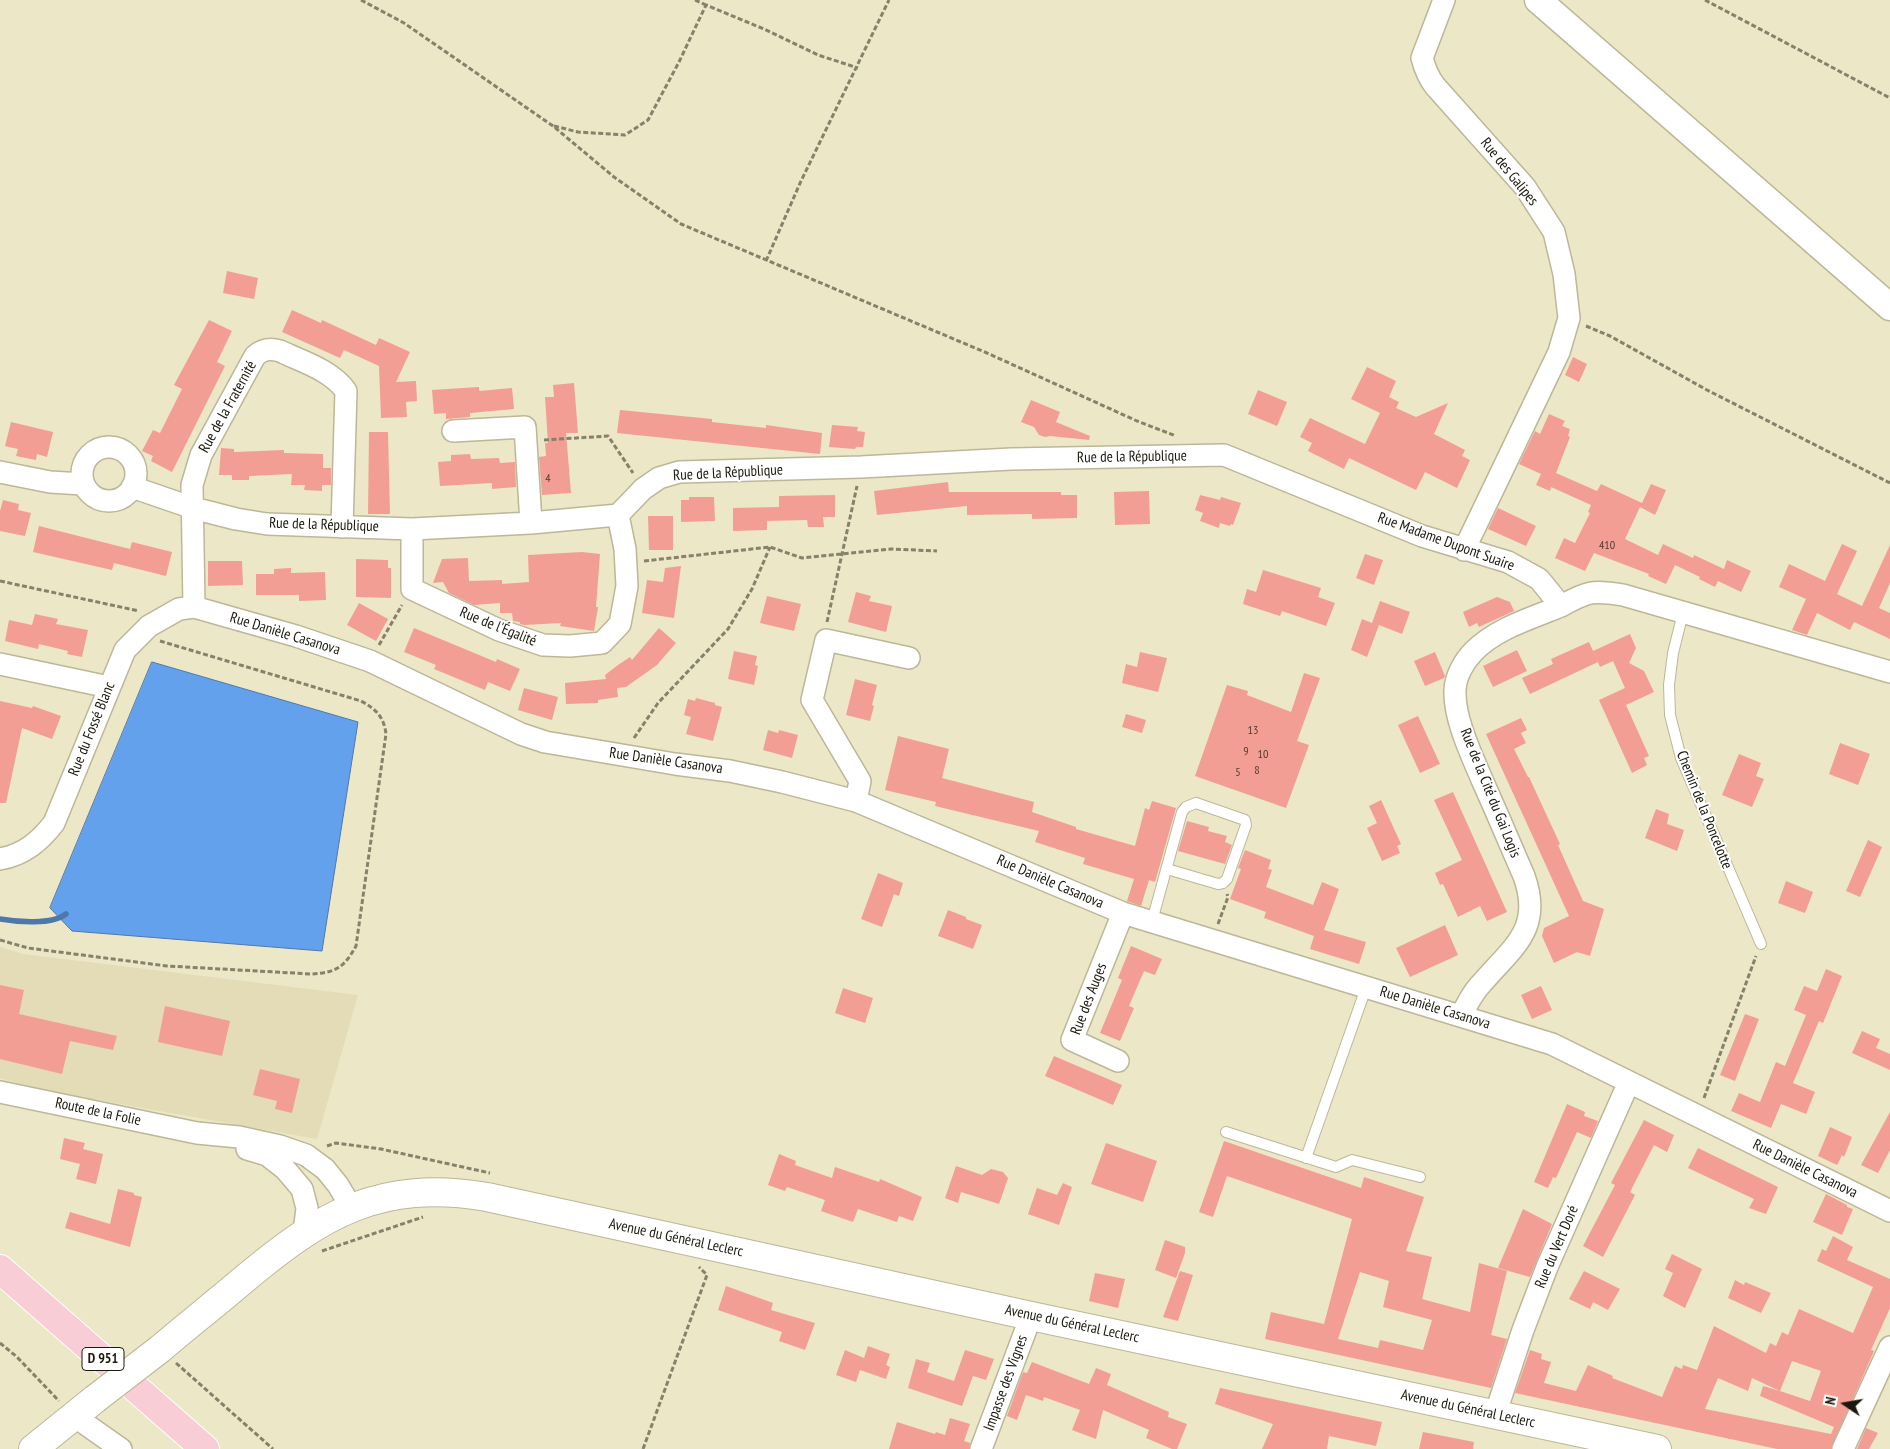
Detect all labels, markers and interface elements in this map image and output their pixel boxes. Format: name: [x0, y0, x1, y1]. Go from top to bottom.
street label: Rue des Galipes: [1476, 134, 1542, 210]
street label: Rue de la Fraternité: [195, 358, 261, 456]
street label: Rue de la République: [1077, 447, 1187, 467]
street label: Rue de la République: [673, 461, 783, 485]
house number: 4: [545, 472, 551, 486]
street label: Rue Madame Dupont Suaire: [1375, 509, 1517, 575]
street label: Rue de la République: [269, 514, 379, 536]
house number: 410: [1599, 539, 1615, 553]
street label: Rue de l'Égalité: [457, 603, 539, 651]
street label: Rue Danièle Casanova: [228, 609, 342, 659]
street label: Rue du Fossé Blanc: [65, 679, 119, 779]
house number: 13: [1248, 724, 1258, 738]
street label: Rue de la Cité du Gai Logis: [1456, 726, 1524, 860]
street label: Rue Danièle Casanova: [608, 744, 724, 778]
house number: 9: [1243, 745, 1249, 759]
house number: 10: [1258, 748, 1268, 762]
street label: Chemin de la Poncelotte: [1672, 748, 1736, 872]
house number: 8: [1254, 764, 1260, 778]
house number: 5: [1235, 766, 1241, 780]
street label: Rue Danièle Casanova: [994, 851, 1106, 913]
street label: Rue des Auges: [1067, 961, 1111, 1037]
street label: Rue Danièle Casanova: [1378, 983, 1492, 1033]
street label: Route de la Folie: [54, 1094, 142, 1130]
street label: Rue Danièle Casanova: [1750, 1136, 1860, 1202]
street label: Rue du Vert Doré: [1532, 1203, 1582, 1291]
street label: Avenue du Général Leclerc: [607, 1215, 745, 1261]
street label: Avenue du Général Leclerc: [1003, 1301, 1141, 1347]
street label: Impasse des Vignes: [980, 1333, 1032, 1433]
road number: D 951: [82, 1348, 124, 1370]
north arrow: [1820, 1379, 1870, 1429]
street label: Avenue du Général Leclerc: [1399, 1386, 1537, 1432]
text: N: [1821, 1395, 1840, 1406]

